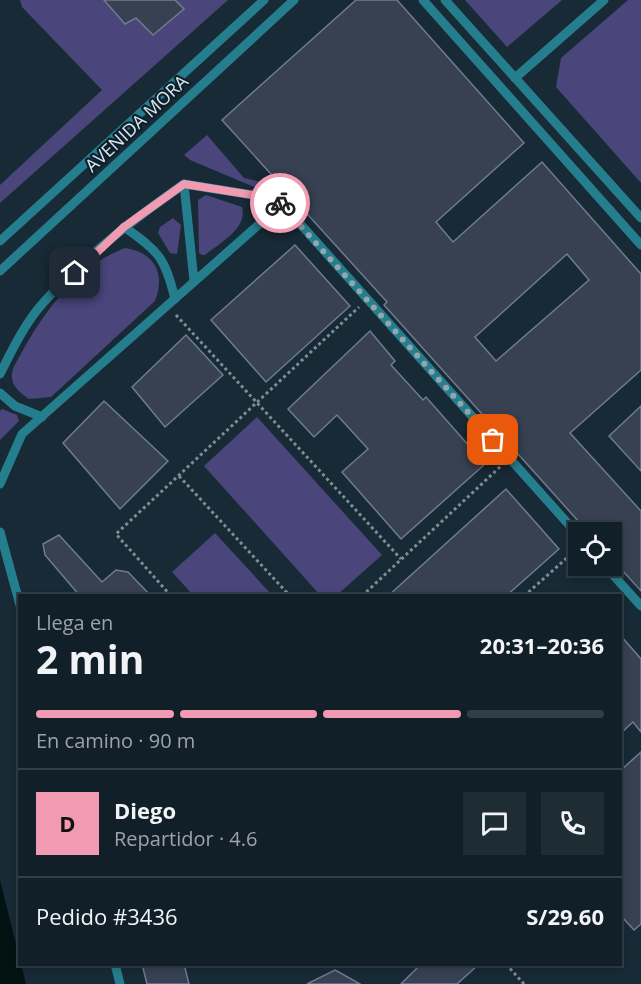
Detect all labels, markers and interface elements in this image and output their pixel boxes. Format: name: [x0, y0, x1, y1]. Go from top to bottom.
street label: AVENIDA MORA: [79, 69, 193, 177]
courier: [250, 173, 310, 233]
icon: bike: [264, 187, 297, 220]
pin: [49, 247, 100, 298]
icon: home: [58, 256, 91, 289]
pin: [467, 414, 518, 465]
icon: bag: [476, 423, 509, 456]
map controls: [568, 522, 622, 576]
button: locate: [568, 522, 622, 576]
text: Llega en: [36, 609, 113, 636]
text: 20:31–20:36: [480, 630, 604, 660]
text: 2 min: [36, 632, 144, 685]
text: En camino · 90 m: [36, 727, 195, 754]
button: chat: [463, 792, 526, 855]
button: phone: [541, 792, 604, 855]
text: Diego: [114, 795, 176, 825]
text: D: [59, 808, 76, 838]
text: Repartidor · 4.6: [114, 825, 258, 852]
text: Pedido #3436: [36, 901, 178, 931]
text: S/29.60: [526, 901, 604, 931]

